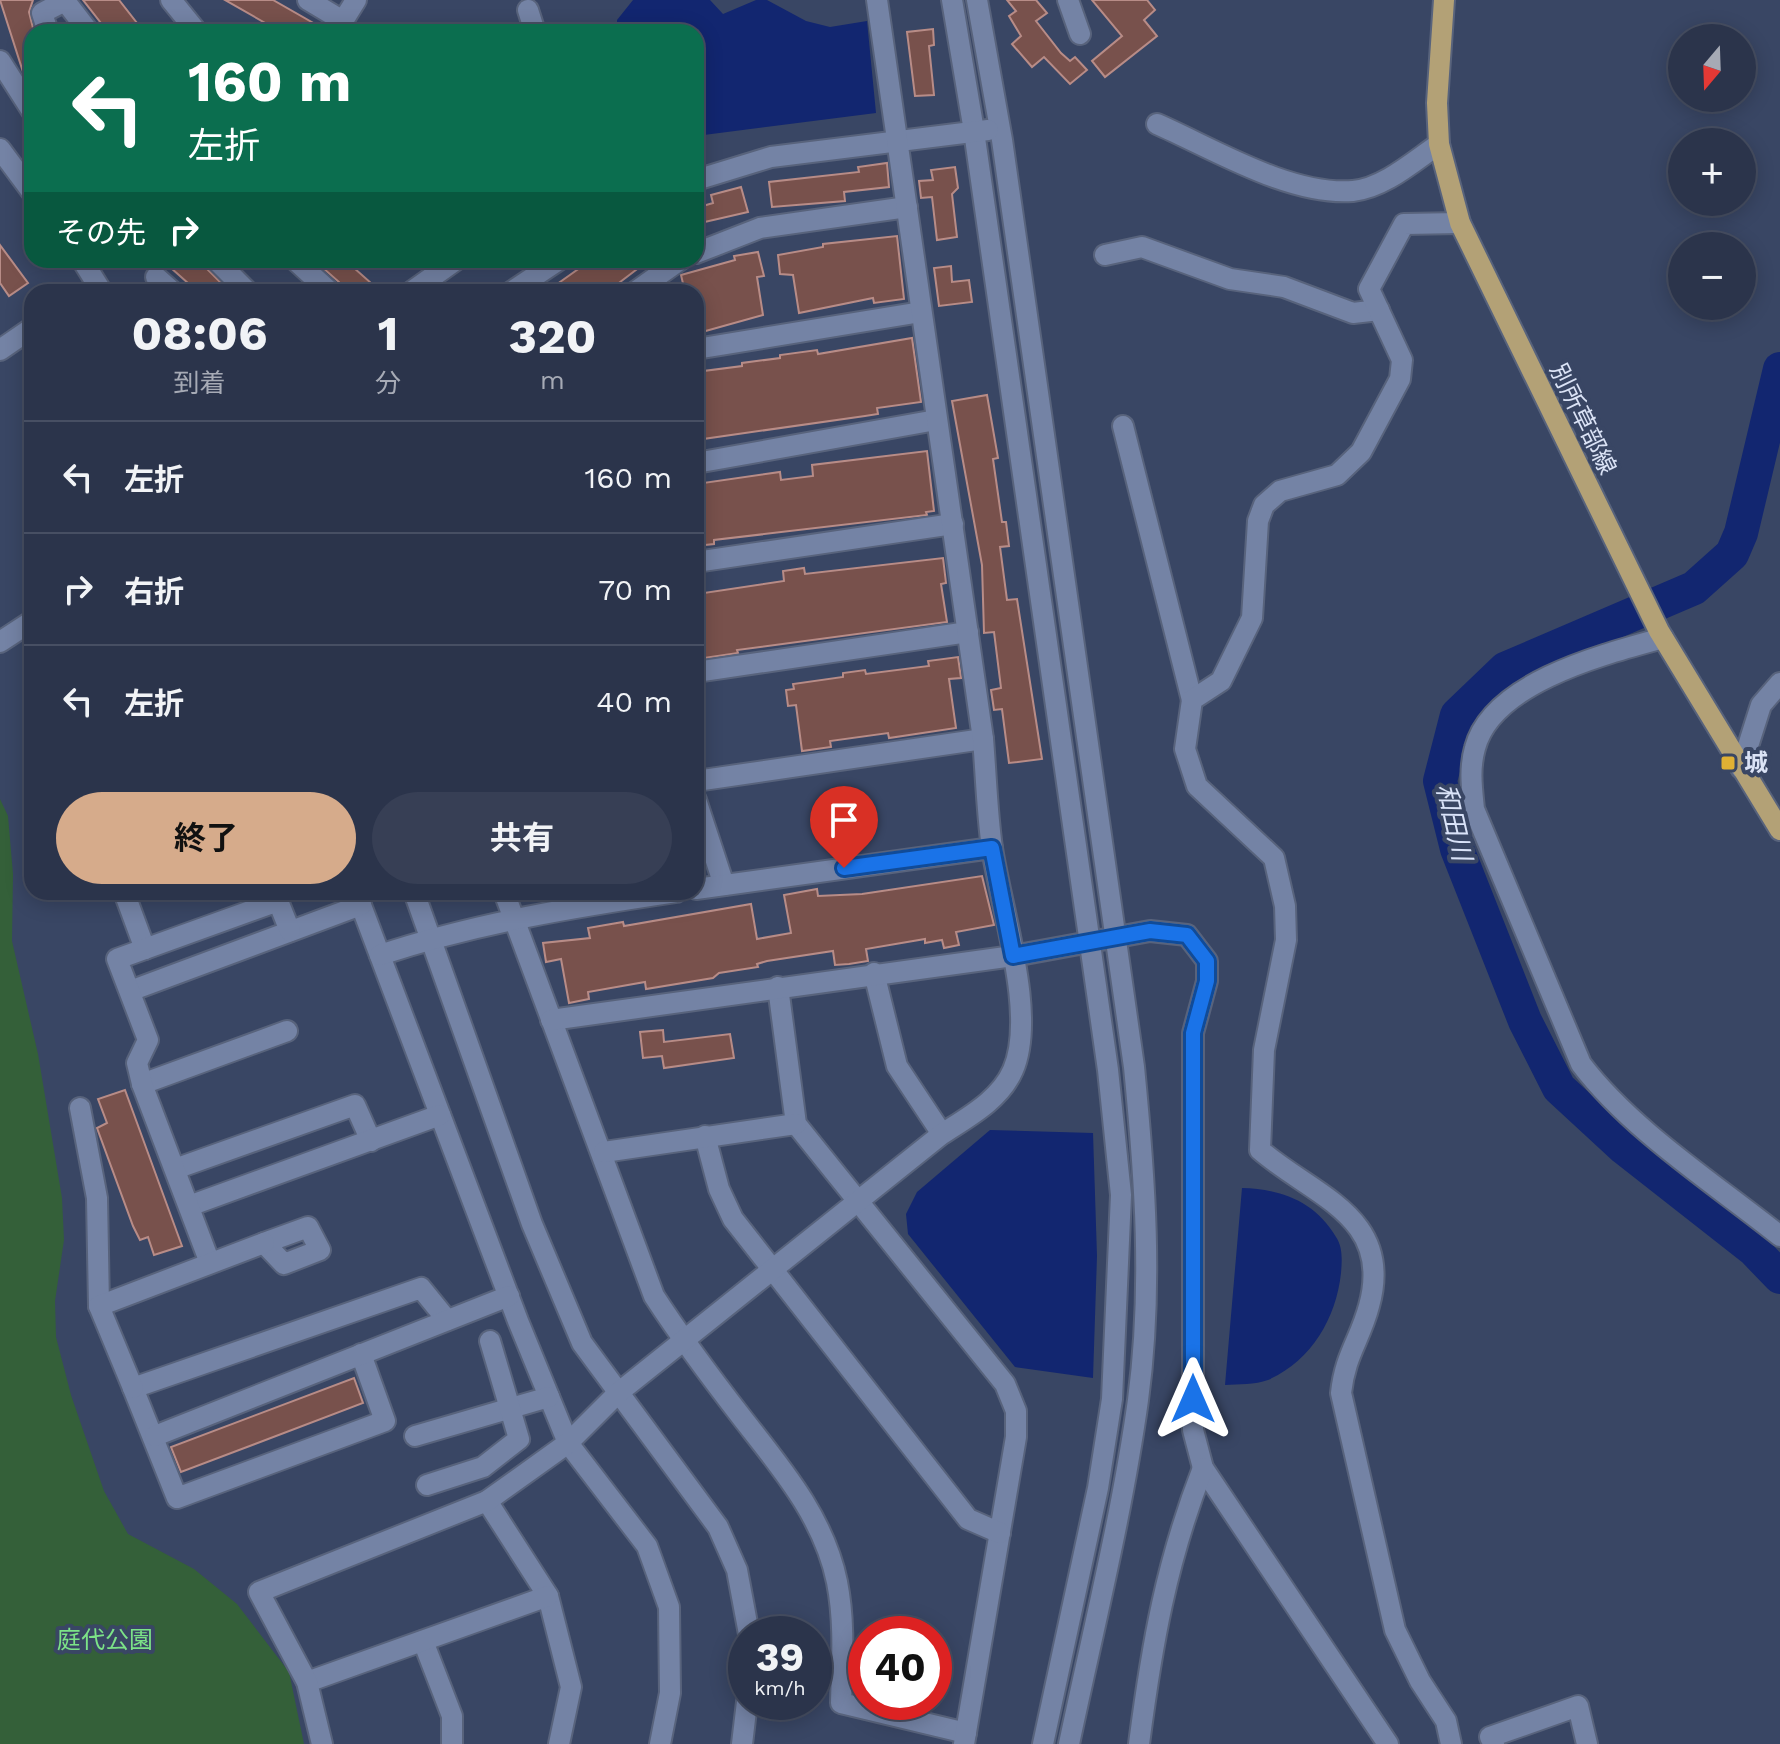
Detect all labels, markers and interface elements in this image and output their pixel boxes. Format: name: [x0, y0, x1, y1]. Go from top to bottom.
north arrow: [1668, 24, 1756, 112]
map controls: [1668, 24, 1756, 320]
text: 160 m: [188, 49, 351, 115]
icon: left: [56, 56, 160, 160]
text: 左折: [188, 125, 260, 167]
button: +: [1668, 128, 1756, 216]
icon: right: [162, 208, 206, 252]
text: その先: [56, 215, 146, 250]
button: −: [1668, 232, 1756, 320]
text: 08:06: [132, 305, 267, 362]
text: 1: [378, 305, 398, 362]
text: 320: [509, 308, 596, 365]
street label: 別所草部線: [1544, 359, 1622, 479]
text: m: [540, 365, 565, 395]
text: 到着: [173, 368, 226, 398]
text: 分: [375, 368, 401, 398]
icon: left: [56, 455, 100, 499]
text: 160 m: [585, 460, 672, 495]
text: 左折: [124, 462, 184, 497]
icon: right: [56, 567, 100, 611]
text: 70 m: [598, 572, 672, 607]
text: 右折: [124, 574, 184, 609]
icon: left: [56, 679, 100, 723]
text: 40 m: [596, 684, 672, 719]
text: 左折: [124, 686, 184, 721]
place label: 城: [1744, 749, 1768, 777]
marker: 城: [1719, 754, 1737, 772]
water label: 和田川: [1431, 781, 1478, 866]
pin: [810, 786, 878, 868]
button: 終了: [56, 792, 356, 884]
button: 共有: [372, 792, 672, 884]
icon: arrive: [822, 798, 866, 842]
position arrow: [1151, 1357, 1235, 1441]
speed limit sign: 40: [848, 1616, 952, 1720]
park label: 庭代公園: [57, 1626, 153, 1654]
text: 39: [756, 1634, 804, 1681]
text: km/h: [754, 1676, 806, 1700]

